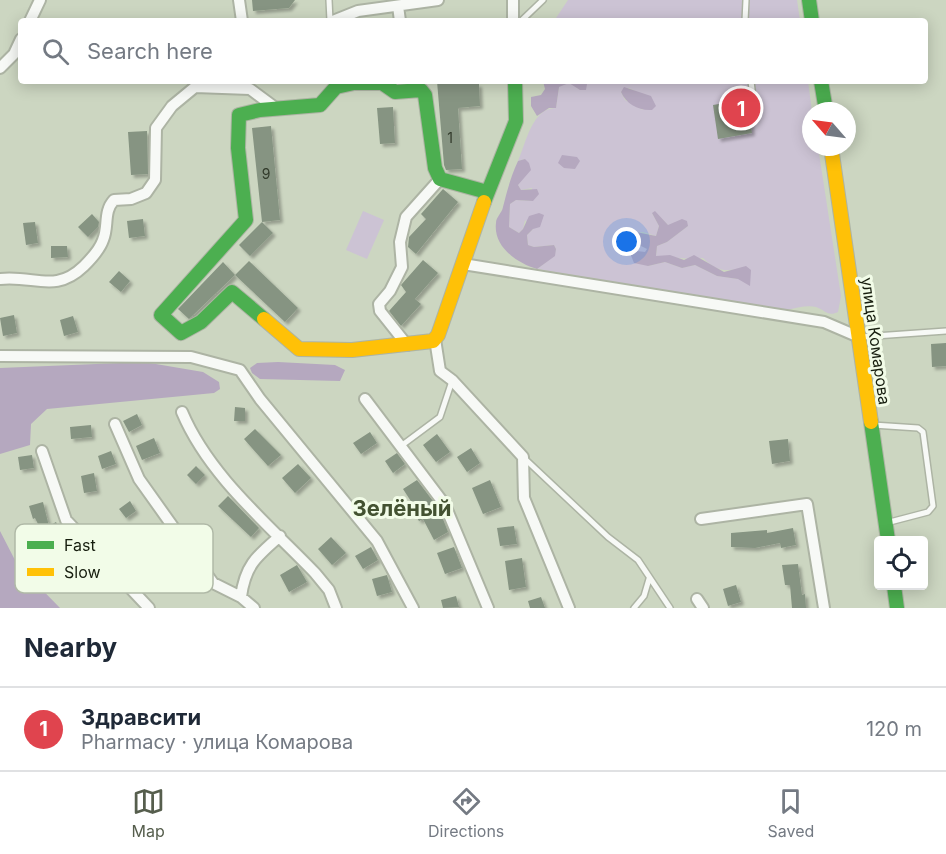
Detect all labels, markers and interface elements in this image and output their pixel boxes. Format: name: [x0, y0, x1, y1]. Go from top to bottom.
search box: [18, 18, 928, 84]
icon: search: [39, 35, 72, 68]
text: Search here: [87, 38, 213, 64]
pin: 1: [722, 86, 760, 130]
north arrow: [802, 102, 856, 156]
house number: 1: [447, 129, 453, 146]
house number: 9: [262, 165, 270, 182]
your location: [612, 227, 641, 256]
street label: улица Комарова: [857, 276, 895, 406]
district label: Зелёный: [353, 495, 451, 521]
legend: [15, 524, 213, 593]
text: Fast: [64, 535, 96, 555]
map controls: [874, 536, 928, 590]
button: locate: [874, 536, 928, 590]
text: Slow: [64, 562, 101, 582]
text: Nearby: [24, 632, 117, 663]
text: Здравсити: [81, 704, 201, 730]
text: 1: [39, 717, 48, 741]
text: 120 m: [866, 717, 922, 741]
text: Pharmacy · улица Комарова: [81, 730, 353, 754]
tab: Map: [132, 785, 165, 841]
tab: Directions: [428, 785, 504, 841]
tab: Saved: [768, 785, 814, 841]

